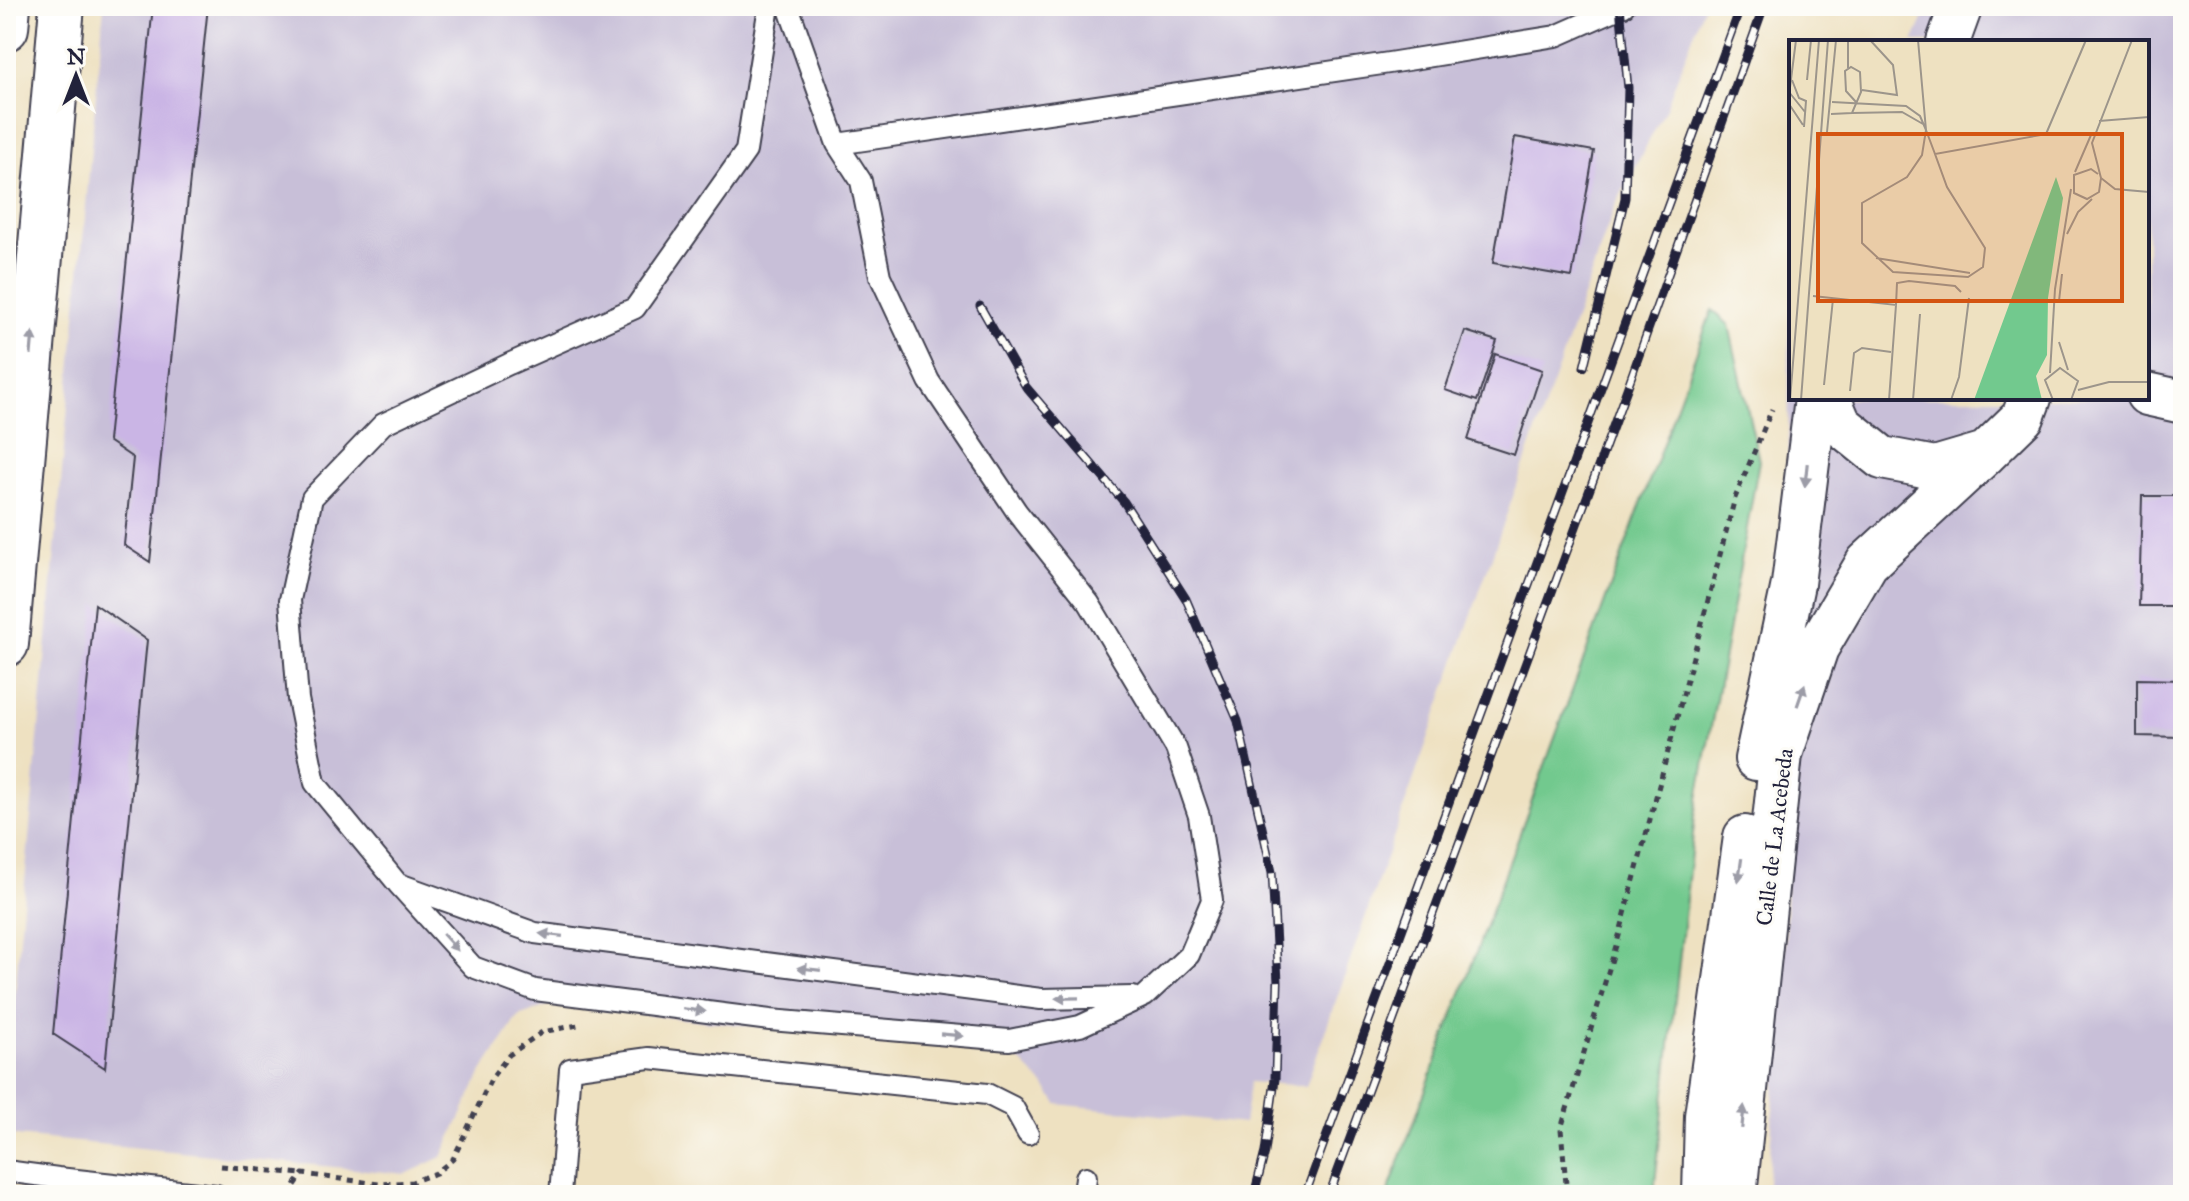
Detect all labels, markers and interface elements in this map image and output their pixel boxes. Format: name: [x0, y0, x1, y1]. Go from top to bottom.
north arrow: [36, 36, 116, 116]
inset map: [1789, 40, 2149, 400]
text: N: [67, 43, 86, 70]
one-way arrow: [26, 330, 39, 355]
one-way arrow: [1799, 463, 1812, 488]
one-way arrow: [1795, 682, 1808, 706]
street label: Calle de La Acebeda: [1750, 746, 1799, 927]
one-way arrow: [1733, 857, 1746, 882]
one-way arrow: [538, 928, 563, 941]
one-way arrow: [441, 932, 459, 951]
one-way arrow: [796, 962, 821, 975]
one-way arrow: [1054, 992, 1079, 1005]
one-way arrow: [681, 1004, 706, 1017]
one-way arrow: [940, 1029, 965, 1042]
one-way arrow: [1737, 1104, 1750, 1129]

